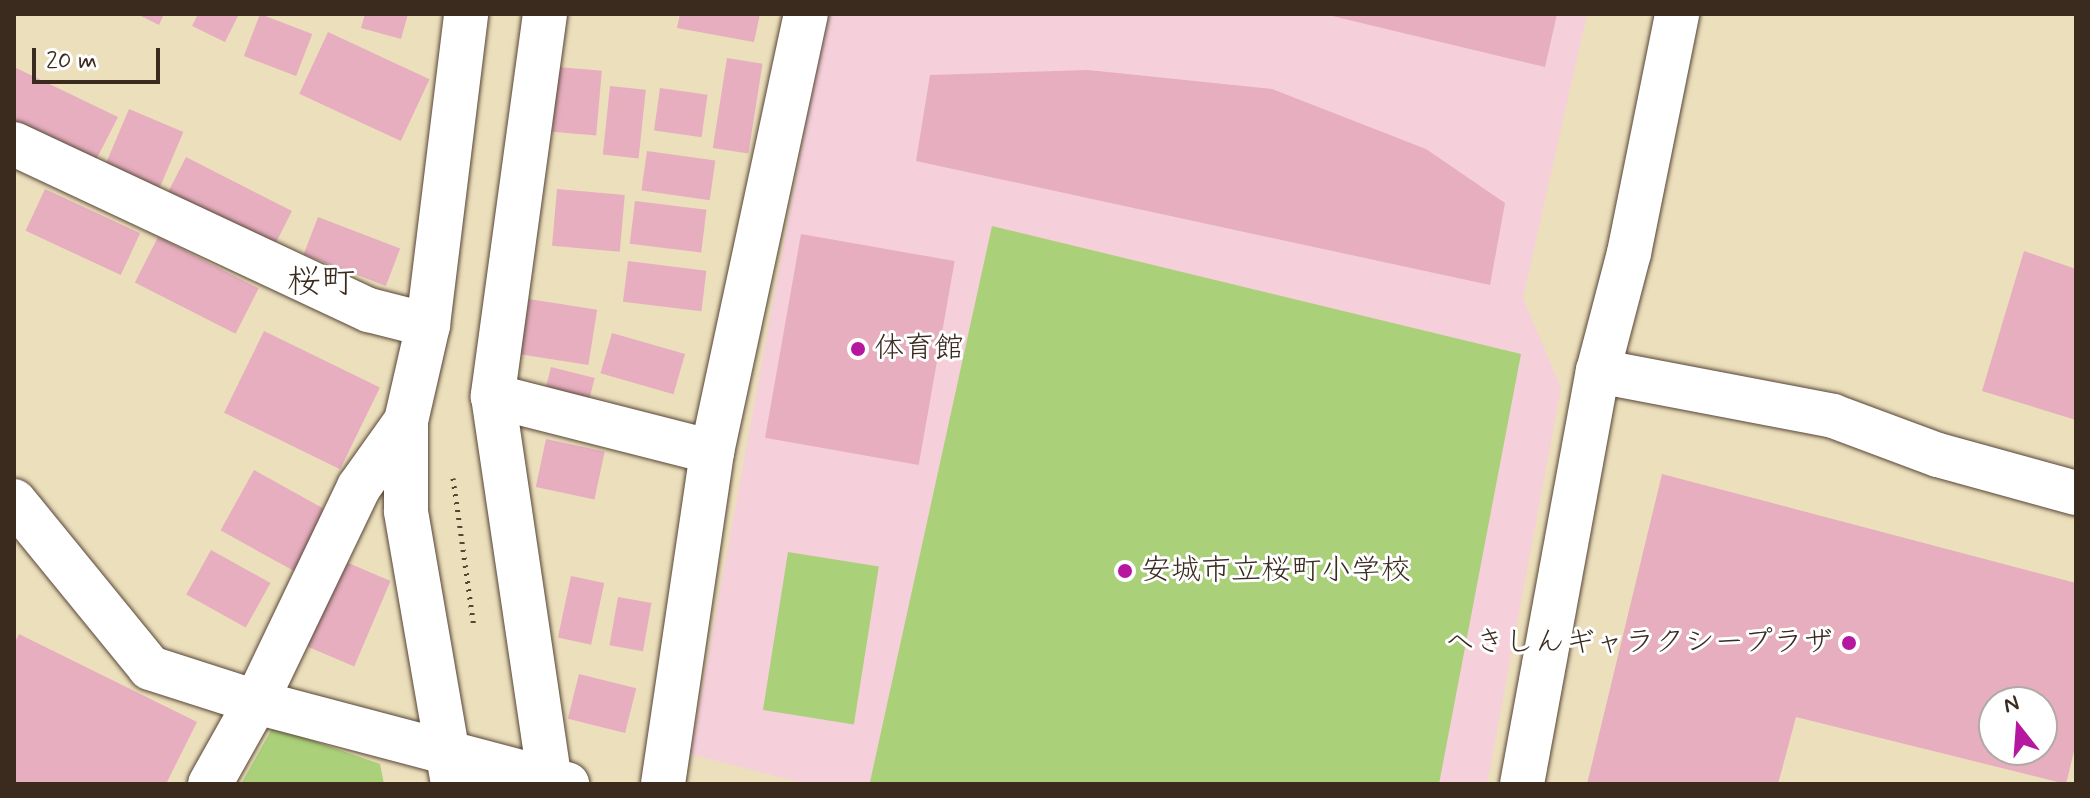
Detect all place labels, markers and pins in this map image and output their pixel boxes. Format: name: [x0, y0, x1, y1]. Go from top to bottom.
place label: 体育館: [874, 331, 964, 367]
marker: 体育館: [849, 340, 867, 358]
place label: 安城市立桜町小学校: [1141, 553, 1411, 589]
marker: 安城市立桜町小学校: [1116, 562, 1134, 580]
place label: へきしんギャラクシープラザ: [1443, 625, 1833, 661]
marker: へきしんギャラクシープラザ: [1840, 634, 1858, 652]

